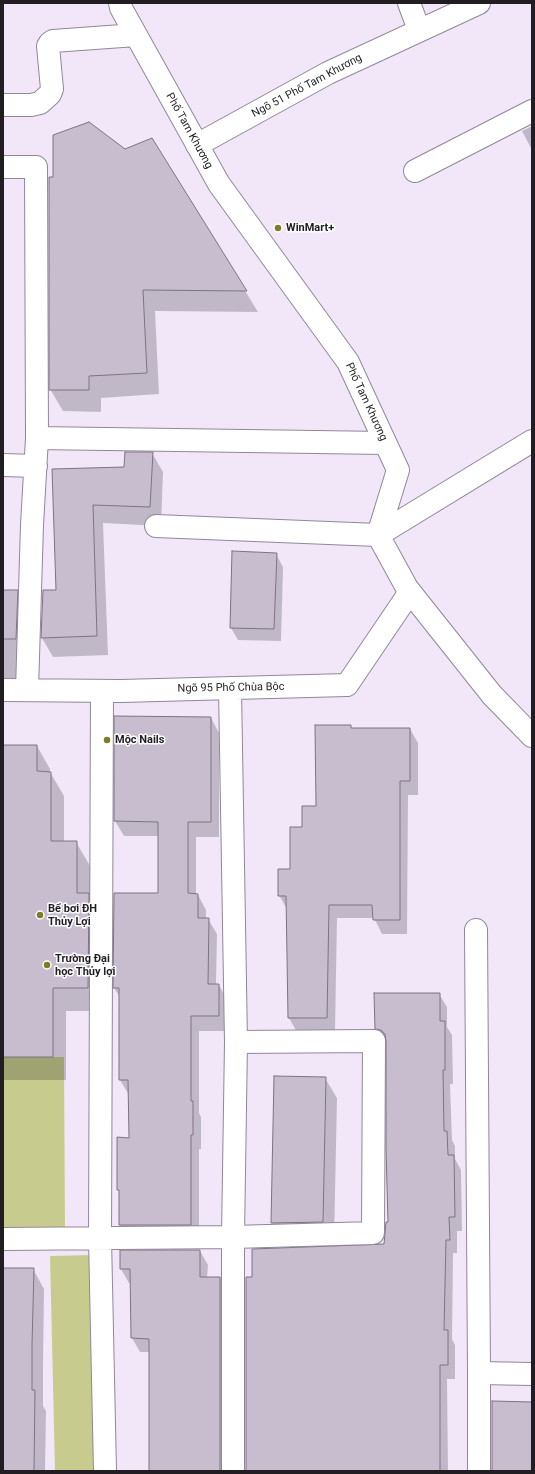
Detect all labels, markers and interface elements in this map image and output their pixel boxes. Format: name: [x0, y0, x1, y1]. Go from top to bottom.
street label: Ngõ 51 Phố Tam Khương: [250, 51, 364, 121]
street label: Phố Tam Khương: [163, 91, 215, 171]
place label: WinMart+: [286, 221, 334, 235]
marker: WinMart+: [273, 223, 283, 233]
street label: Phố Tam Khương: [342, 361, 390, 443]
street label: Ngõ 95 Phố Chùa Bộc: [177, 680, 285, 696]
place label: Mộc Nails: [115, 733, 164, 747]
marker: Mộc Nails: [102, 735, 112, 745]
place label: Bể bơi ĐH Thủy Lợi: [48, 902, 97, 928]
marker: Bể bơi ĐH Thủy Lợi: [35, 910, 45, 920]
place label: Trường Đại học Thủy lợi: [55, 952, 115, 978]
marker: Trường Đại học Thủy lợi: [42, 960, 52, 970]

